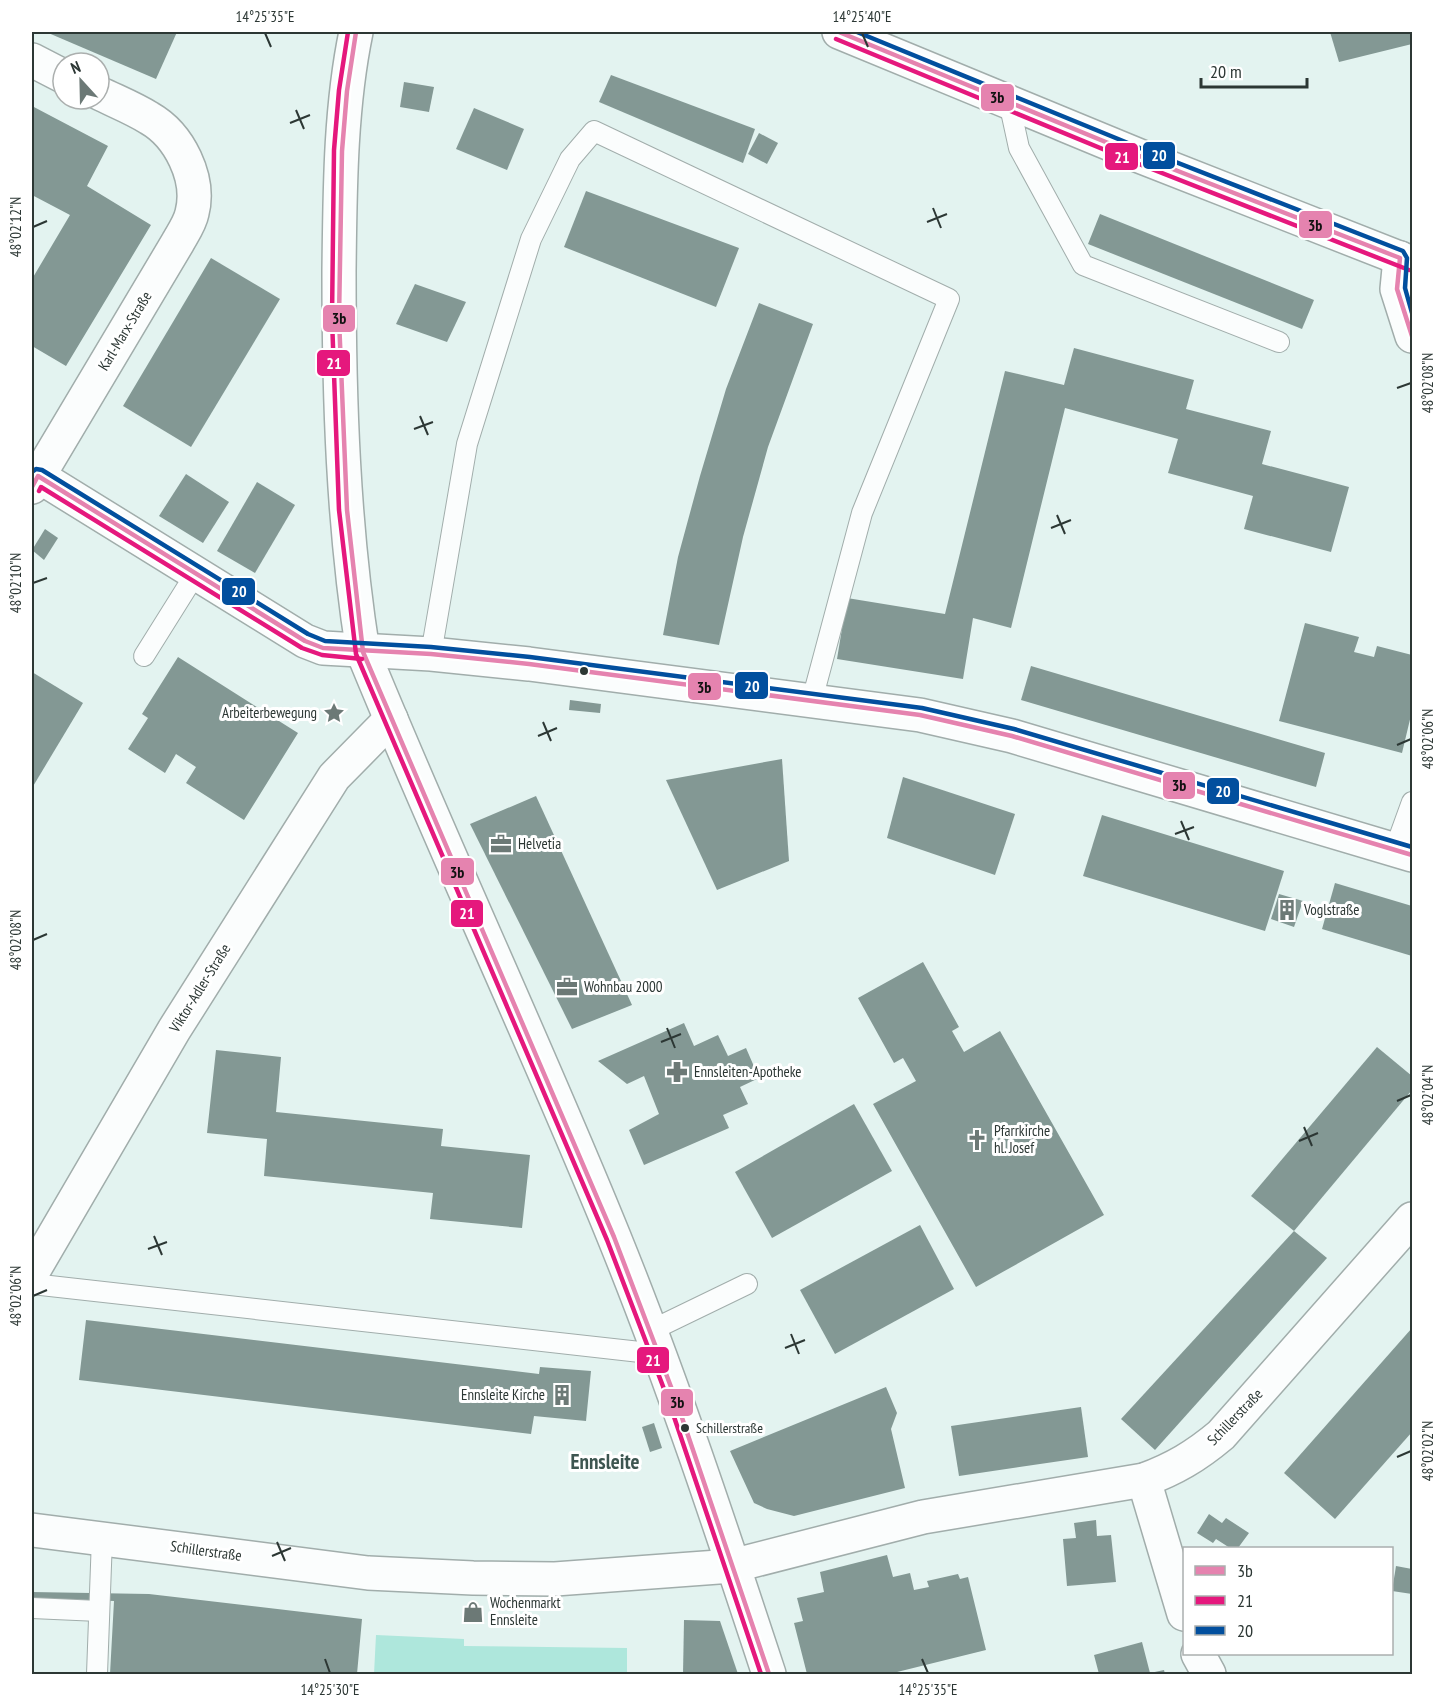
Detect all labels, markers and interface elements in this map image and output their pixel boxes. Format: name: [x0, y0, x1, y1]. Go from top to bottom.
text: 14°25'35"E: [235, 7, 295, 26]
text: 14°25'40"E: [832, 7, 892, 26]
north arrow: [51, 51, 111, 111]
scale bar: [1201, 51, 1308, 89]
text: N: [68, 56, 83, 78]
text: 20 m: [1210, 60, 1242, 83]
line badge: 3b: [980, 83, 1015, 112]
text: 3b: [990, 87, 1004, 107]
line badge: 20: [1142, 141, 1176, 170]
line badge: 21: [1104, 142, 1139, 171]
text: 20: [1151, 145, 1167, 165]
text: 21: [1114, 147, 1130, 167]
text: 48°02'12"N: [6, 197, 25, 257]
line badge: 3b: [1298, 210, 1333, 239]
text: 3b: [1308, 215, 1322, 235]
street label: Karl-Marx-Straße: [94, 288, 156, 374]
line badge: 3b: [322, 304, 356, 333]
text: 3b: [332, 308, 346, 328]
line badge: 21: [316, 349, 351, 377]
text: 21: [326, 353, 342, 373]
text: 48°02'08"N: [1418, 353, 1437, 413]
text: 48°02'10"N: [6, 553, 25, 613]
line badge: 20: [221, 577, 256, 606]
text: 20: [231, 581, 247, 601]
unlabelled marker: [578, 665, 590, 677]
line badge: 20: [734, 671, 769, 700]
line badge: 3b: [687, 672, 722, 701]
text: 20: [744, 676, 760, 696]
text: 3b: [697, 677, 711, 697]
place icon: Arbeiterbewegung: [322, 701, 346, 725]
place label: Arbeiterbewegung: [222, 703, 317, 722]
text: 48°02'06"N: [1418, 709, 1437, 769]
line badge: 3b: [1162, 771, 1196, 800]
text: 3b: [1172, 775, 1186, 795]
line badge: 20: [1206, 777, 1240, 805]
text: 20: [1215, 781, 1231, 801]
office icon: Helvetia: [489, 832, 513, 856]
place label: Helvetia: [518, 834, 561, 853]
line badge: 3b: [440, 857, 475, 886]
text: 3b: [450, 862, 464, 882]
building icon: Voglstraße: [1275, 898, 1299, 922]
line badge: 21: [450, 899, 484, 928]
place label: Voglstraße: [1303, 900, 1360, 919]
text: 21: [459, 903, 475, 923]
text: 48°02'08"N: [6, 910, 25, 970]
street label: Viktor-Adler-Straße: [164, 940, 234, 1036]
office icon: Wohnbau 2000: [555, 975, 579, 999]
place label: Wohnbau 2000: [584, 977, 663, 996]
pharmacy icon: Ennsleiten-Apotheke: [665, 1060, 689, 1084]
place label: Ennsleiten-Apotheke: [694, 1062, 802, 1081]
text: 48°02'04"N: [1418, 1065, 1437, 1125]
place label: Pfarrkirche hl. Josef: [994, 1121, 1050, 1157]
church icon: Pfarrkirche hl. Josef: [965, 1128, 989, 1152]
text: 48°02'06"N: [6, 1266, 25, 1326]
line badge: 21: [636, 1346, 670, 1374]
text: 21: [645, 1350, 661, 1370]
building icon: Ennsleite Kirche: [550, 1383, 574, 1407]
street label: Schillerstraße: [1203, 1384, 1266, 1449]
place label: Ennsleite Kirche: [461, 1385, 545, 1404]
line badge: 3b: [660, 1388, 694, 1417]
text: 3b: [670, 1392, 684, 1412]
place label: Schillerstraße: [696, 1419, 763, 1437]
text: 48°02'02"N: [1418, 1421, 1437, 1481]
marker: Schillerstraße: [679, 1422, 691, 1434]
district label: Ennsleite: [570, 1448, 640, 1475]
street label: Schillerstraße: [169, 1536, 243, 1565]
legend: [1183, 1547, 1393, 1655]
text: 3b: [1237, 1559, 1253, 1582]
text: 21: [1237, 1589, 1253, 1612]
place label: Wochenmarkt Ennsleite: [490, 1593, 561, 1629]
shop icon: Wochenmarkt Ennsleite: [461, 1600, 485, 1624]
text: 20: [1237, 1619, 1253, 1642]
text: 14°25'30"E: [300, 1680, 360, 1699]
text: 14°25'35"E: [898, 1680, 958, 1699]

